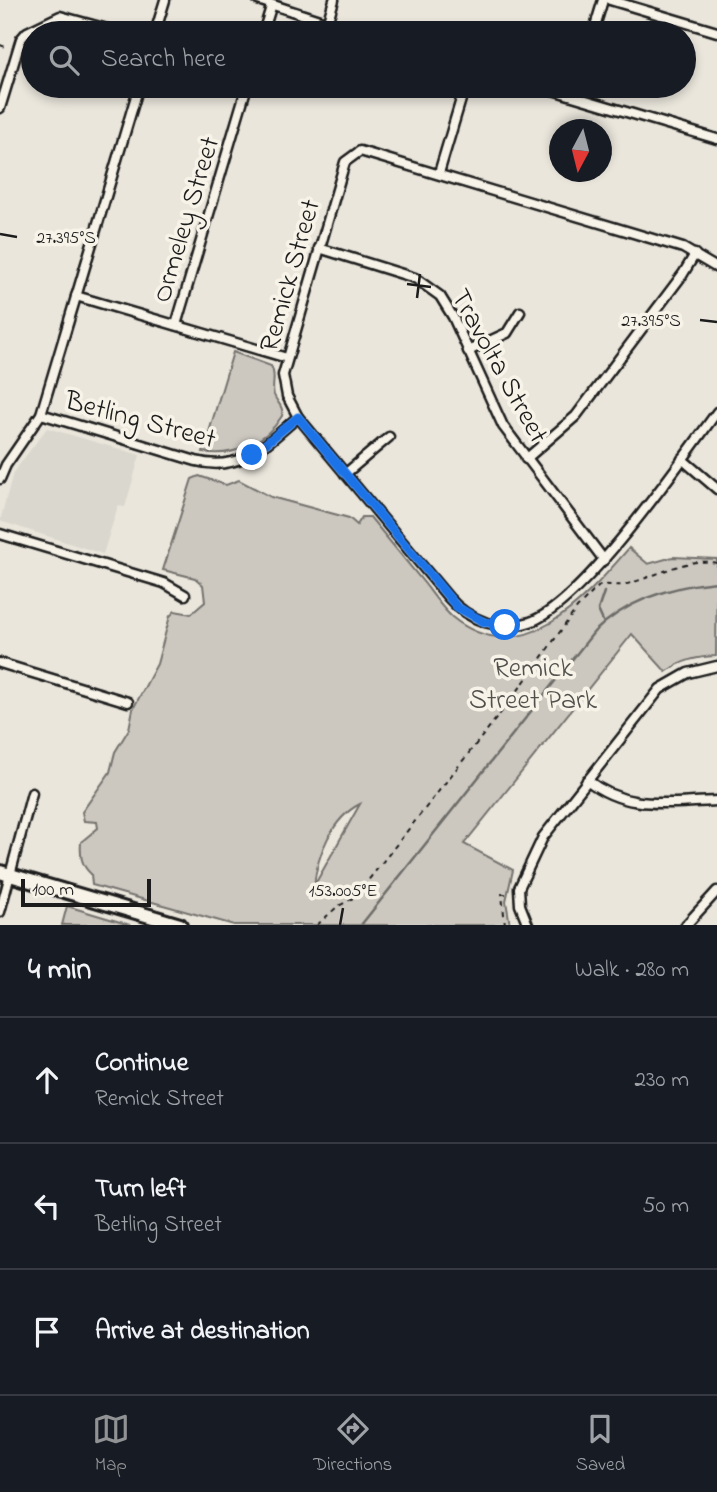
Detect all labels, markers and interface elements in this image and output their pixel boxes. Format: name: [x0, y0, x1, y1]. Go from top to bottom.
search box: [21, 21, 696, 98]
icon: search: [45, 41, 83, 79]
text: Search here: [101, 41, 226, 79]
north arrow: [549, 119, 612, 182]
street label: Ormeley Street: [143, 132, 232, 308]
street label: Remick Street: [250, 195, 333, 357]
text: 27.395°S: [36, 226, 96, 252]
street label: Travolta Street: [439, 282, 557, 451]
text: 27.395°S: [621, 309, 681, 335]
street label: Betling Street: [59, 381, 220, 461]
route end: [236, 439, 267, 470]
route start: [489, 609, 520, 640]
park label: Remick Street Park: [469, 649, 598, 722]
scale bar: [21, 876, 150, 908]
text: 100 m: [32, 877, 74, 904]
text: 153.005°E: [309, 879, 377, 905]
text: 4 min: [28, 949, 91, 993]
text: Walk · 280 m: [575, 954, 689, 987]
text: Continue: [95, 1045, 188, 1083]
icon: ahead: [28, 1061, 66, 1099]
text: 230 m: [635, 1064, 689, 1097]
text: Remick Street: [95, 1083, 224, 1116]
text: Turn left: [95, 1171, 186, 1209]
icon: left: [28, 1187, 66, 1225]
text: 50 m: [642, 1190, 689, 1223]
text: Betling Street: [95, 1209, 222, 1242]
icon: arrive: [28, 1313, 66, 1351]
text: Arrive at destination: [95, 1313, 310, 1351]
tab: Map: [92, 1410, 130, 1479]
tab: Directions: [313, 1410, 392, 1479]
tab: Saved: [576, 1410, 625, 1479]

